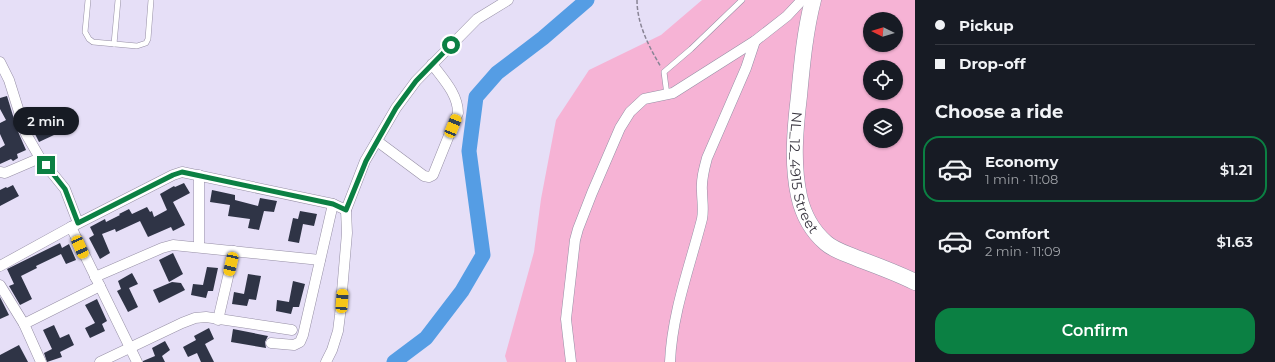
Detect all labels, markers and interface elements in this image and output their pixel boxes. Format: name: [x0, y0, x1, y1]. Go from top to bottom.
north arrow: [863, 12, 903, 52]
map controls: [863, 12, 903, 148]
text: Pickup: [959, 16, 1014, 35]
route start: [442, 36, 460, 54]
text: Drop-off: [959, 54, 1026, 73]
button: locate: [863, 60, 903, 100]
text: Choose a ride: [935, 101, 1063, 123]
callout: 2 min: [13, 107, 79, 135]
button: layers: [863, 108, 903, 148]
street label: NL_12_4915 Street: [786, 111, 823, 237]
text: 2 min: [27, 113, 65, 129]
car: [443, 113, 463, 139]
icon: car: [937, 151, 973, 187]
text: Economy: [985, 152, 1058, 171]
route end: [37, 156, 55, 174]
text: $1.21: [1220, 160, 1253, 179]
text: 1 min · 11:08: [985, 171, 1058, 187]
icon: car: [937, 223, 973, 259]
text: Comfort: [985, 224, 1050, 243]
text: $1.63: [1216, 232, 1253, 251]
car: [70, 234, 90, 260]
text: 2 min · 11:09: [985, 243, 1061, 259]
car: [222, 251, 240, 277]
car: [335, 289, 349, 313]
button: Confirm: [935, 308, 1255, 354]

